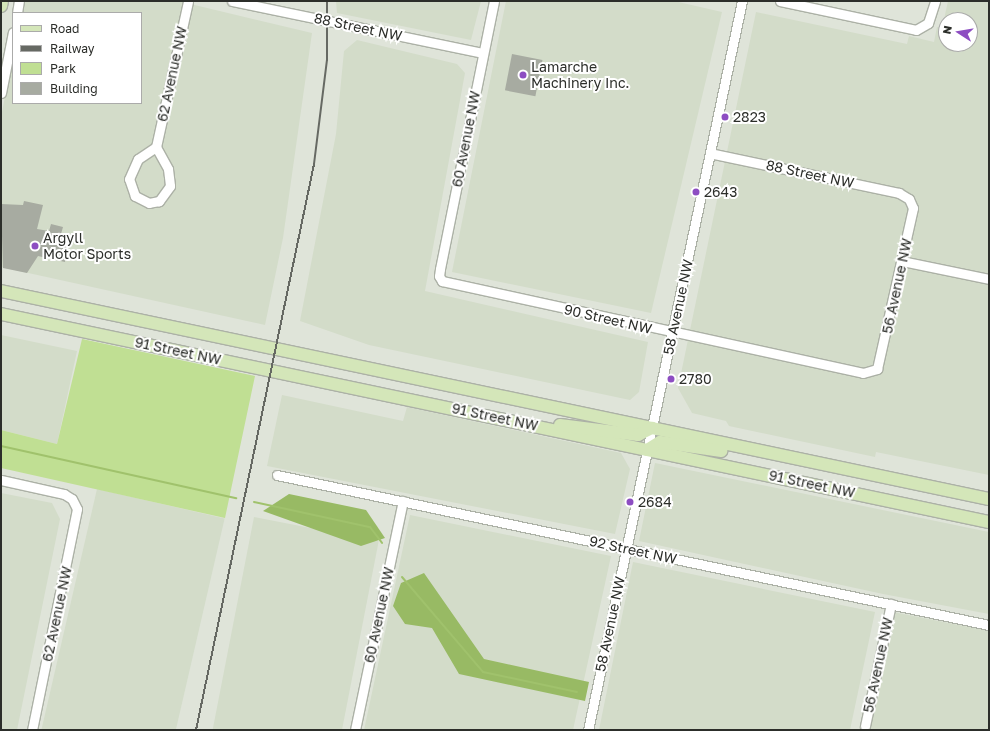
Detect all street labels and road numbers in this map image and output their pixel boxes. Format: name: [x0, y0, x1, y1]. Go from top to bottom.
street label: 88 Street NW: [312, 9, 404, 45]
street label: 62 Avenue NW: [154, 25, 190, 123]
street label: 60 Avenue NW: [448, 89, 484, 189]
street label: 88 Street NW: [764, 156, 856, 192]
street label: 56 Avenue NW: [879, 237, 915, 335]
street label: 58 Avenue NW: [660, 258, 696, 356]
street label: 90 Street NW: [562, 301, 654, 337]
street label: 91 Street NW: [133, 334, 223, 368]
street label: 91 Street NW: [450, 400, 540, 434]
street label: 91 Street NW: [767, 467, 857, 501]
street label: 92 Street NW: [588, 533, 678, 567]
street label: 62 Avenue NW: [39, 565, 75, 663]
street label: 60 Avenue NW: [361, 565, 397, 665]
street label: 58 Avenue NW: [592, 575, 628, 673]
street label: 56 Avenue NW: [860, 616, 896, 714]

